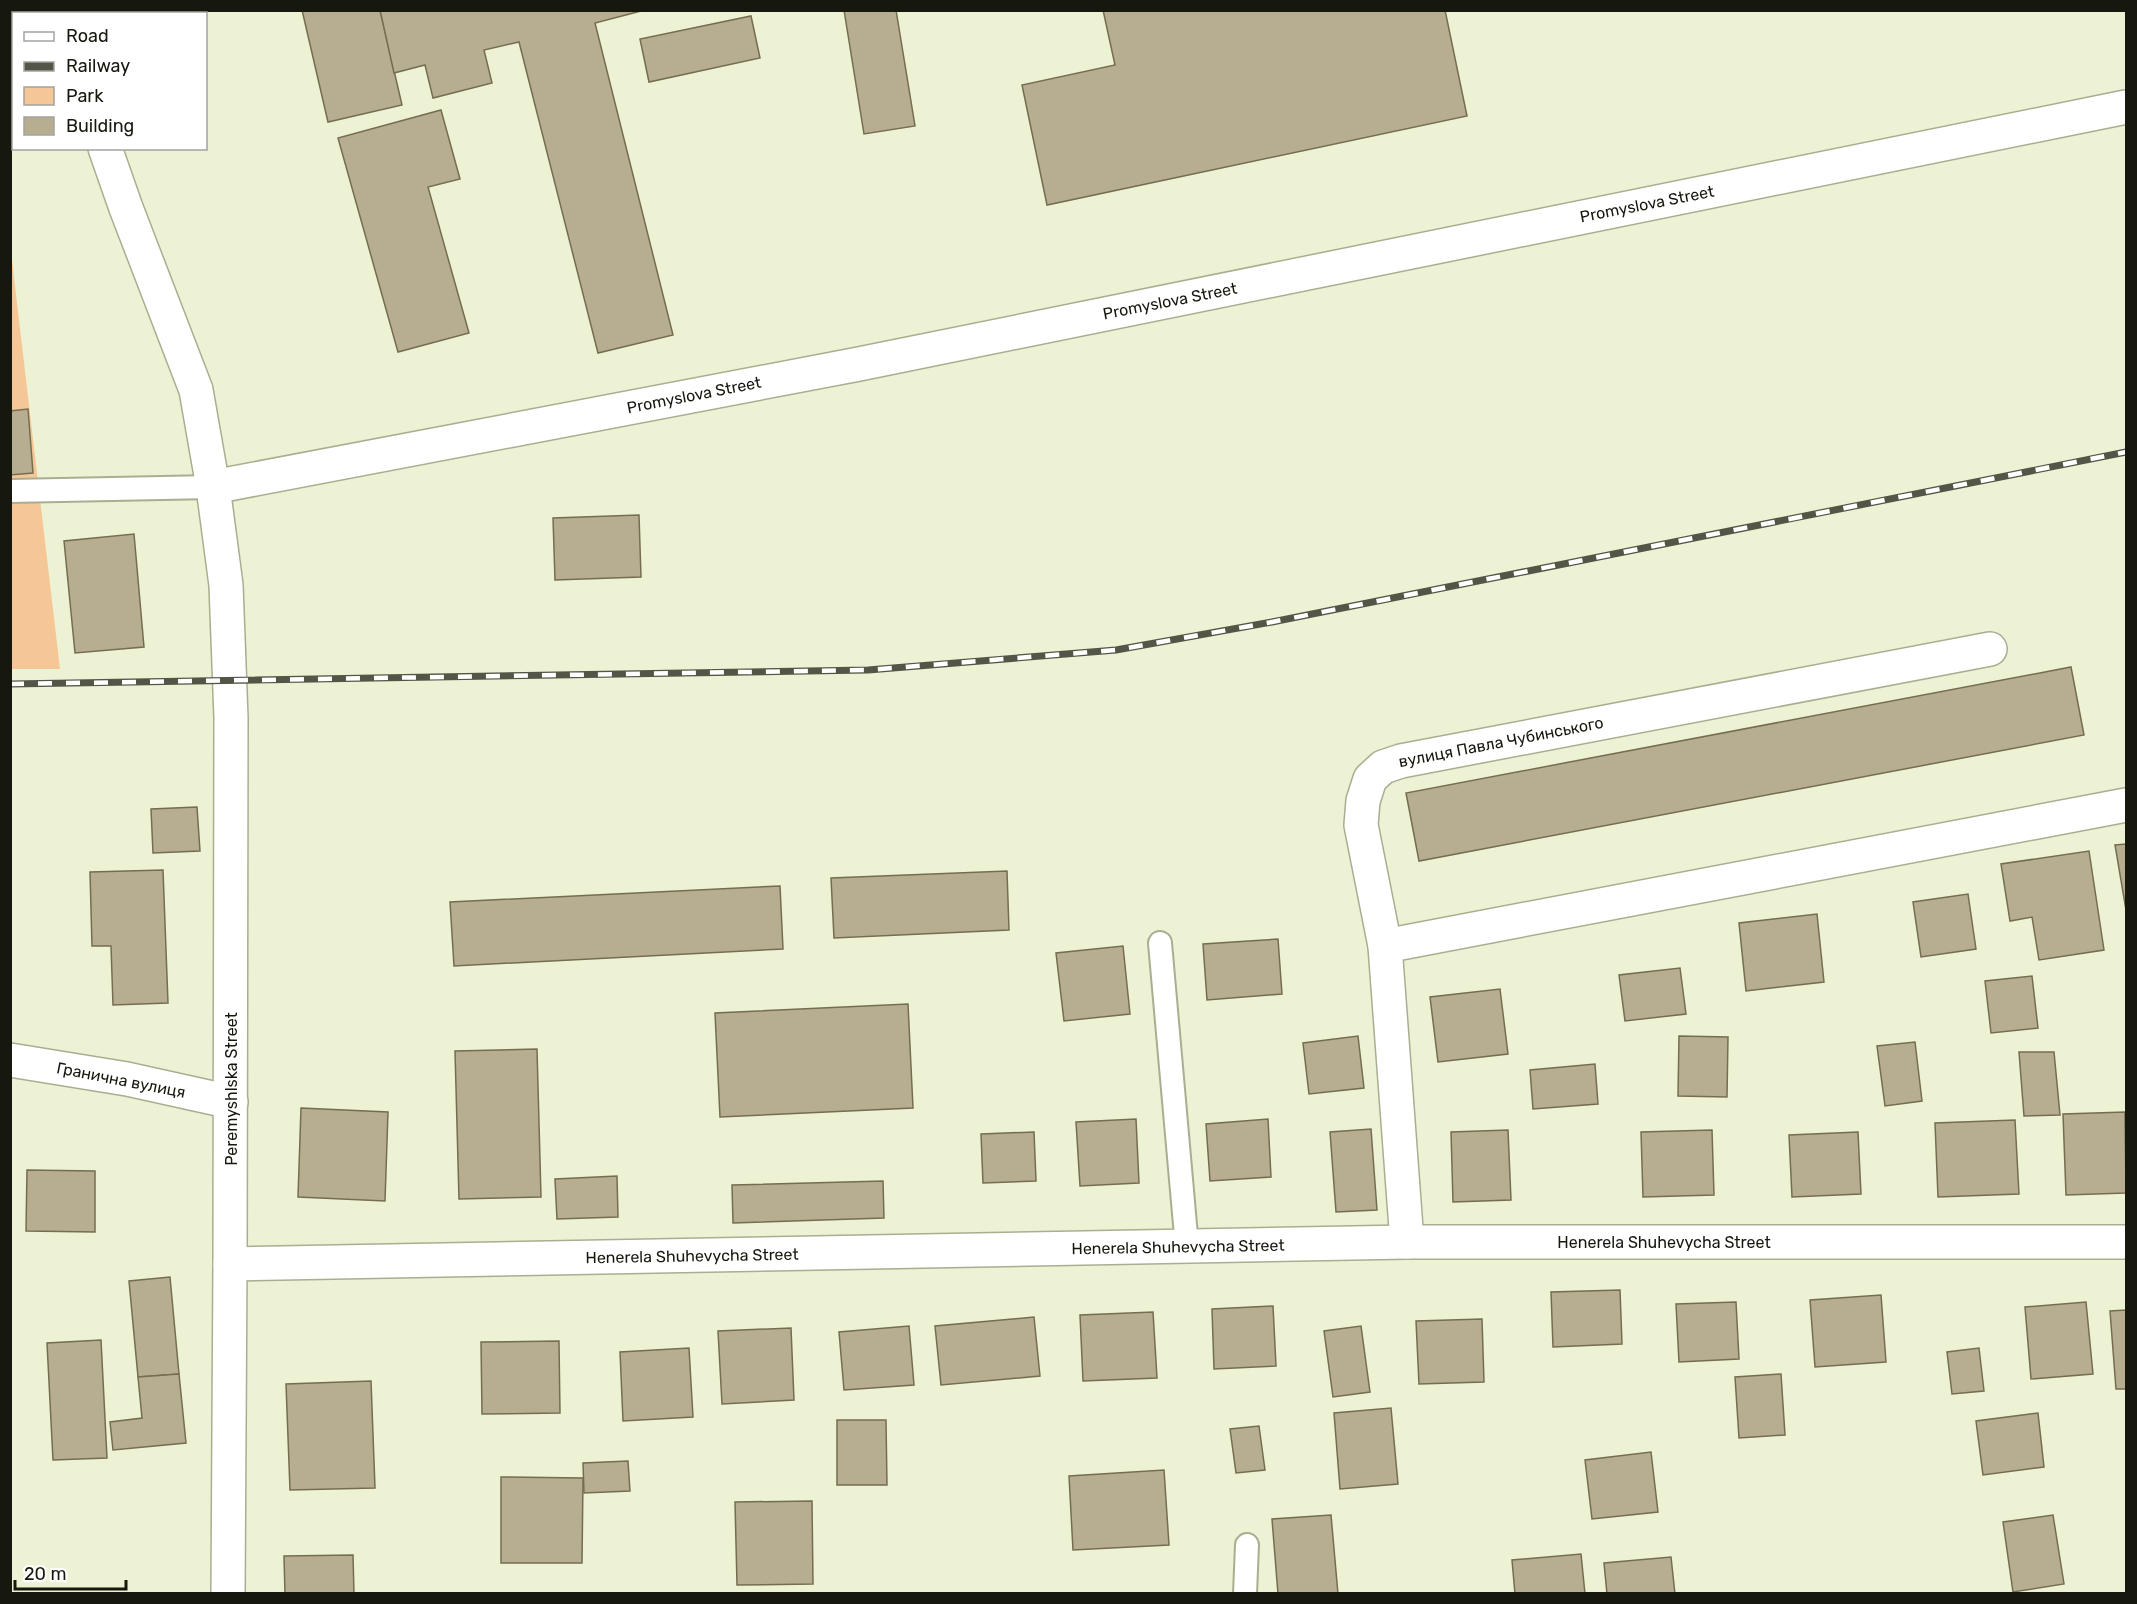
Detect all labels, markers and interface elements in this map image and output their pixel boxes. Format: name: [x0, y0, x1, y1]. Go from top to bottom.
legend: [12, 12, 207, 150]
text: Road: [66, 25, 109, 47]
text: Railway: [66, 55, 130, 77]
text: Park: [66, 85, 104, 107]
text: Building: [66, 115, 134, 137]
street label: Promyslova Street: [1578, 182, 1716, 226]
street label: Promyslova Street: [1101, 279, 1239, 323]
street label: Promyslova Street: [625, 373, 763, 417]
street label: вулиця Павла Чубинського: [1397, 713, 1605, 771]
street label: Peremyshlska Street: [222, 1012, 241, 1166]
street label: Гранична вулиця: [55, 1058, 187, 1102]
street label: Henerela Shuhevycha Street: [1557, 1233, 1771, 1252]
street label: Henerela Shuhevycha Street: [1071, 1236, 1285, 1258]
street label: Henerela Shuhevycha Street: [585, 1245, 799, 1267]
scale bar: [15, 1553, 126, 1591]
text: 20 m: [24, 1563, 66, 1585]

